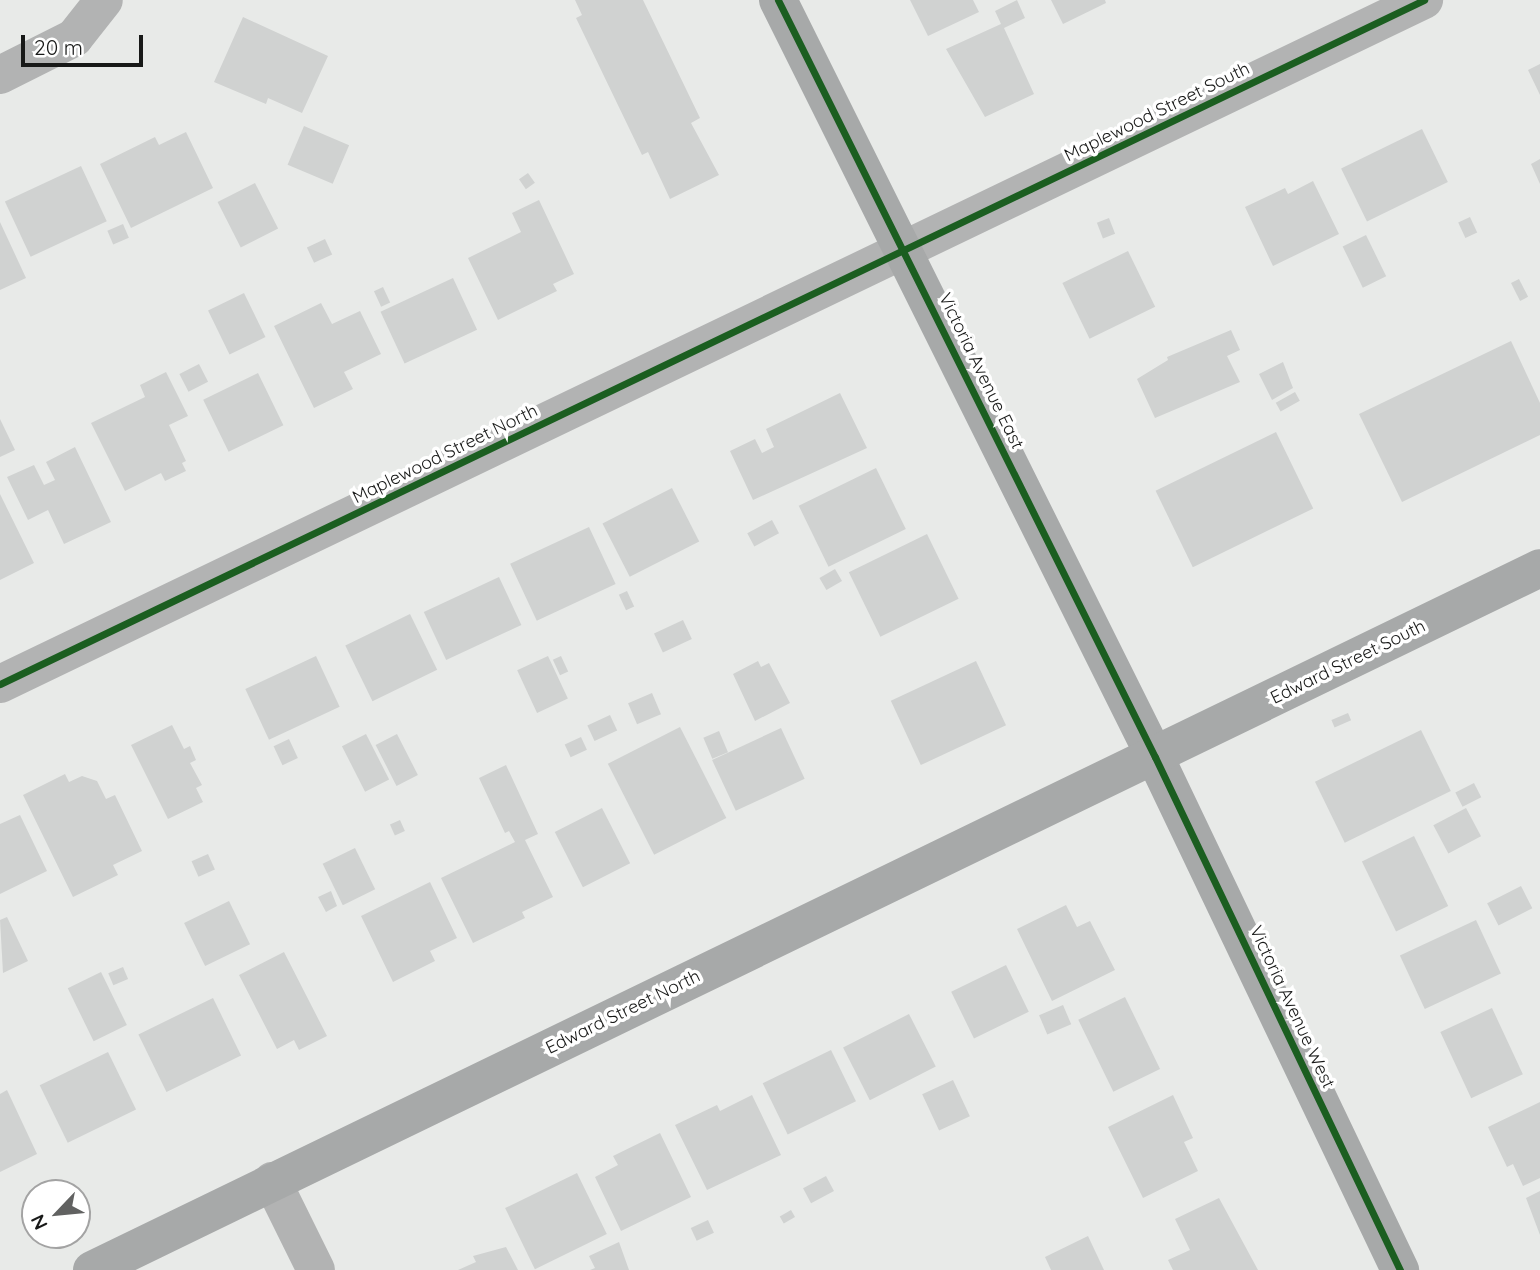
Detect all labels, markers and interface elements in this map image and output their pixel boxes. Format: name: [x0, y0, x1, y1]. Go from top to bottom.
scale bar: [24, 21, 147, 65]
text: 20 m: [34, 34, 83, 60]
street label: Maplewood Street South: [1061, 58, 1253, 166]
street label: Victoria Avenue East: [934, 290, 1028, 452]
street label: Maplewood Street North: [349, 400, 541, 508]
street label: Edward Street South: [1267, 615, 1429, 709]
street label: Victoria Avenue West: [1245, 922, 1339, 1092]
street label: Edward Street North: [542, 965, 704, 1059]
north arrow: [21, 1179, 91, 1249]
text: N: [25, 1211, 53, 1234]

